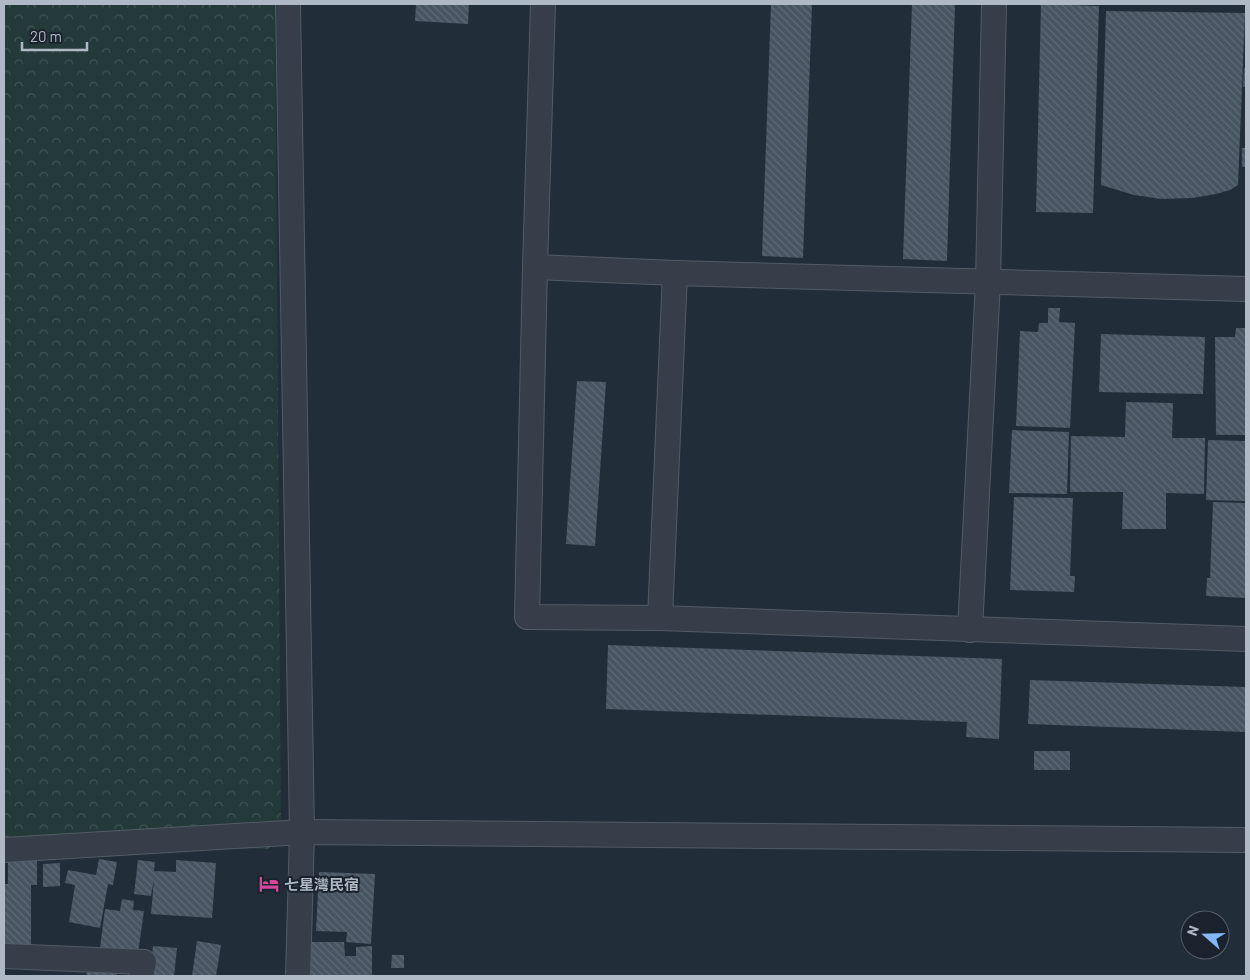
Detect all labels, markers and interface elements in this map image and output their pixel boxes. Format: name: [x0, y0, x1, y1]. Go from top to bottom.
scale bar: [22, 20, 88, 52]
text: 20 m: [30, 27, 62, 45]
hotel icon: 七星灣民宿: [258, 873, 280, 895]
place label: 七星灣民宿: [284, 875, 359, 893]
north arrow: [1180, 910, 1230, 960]
text: N: [1183, 923, 1202, 938]

